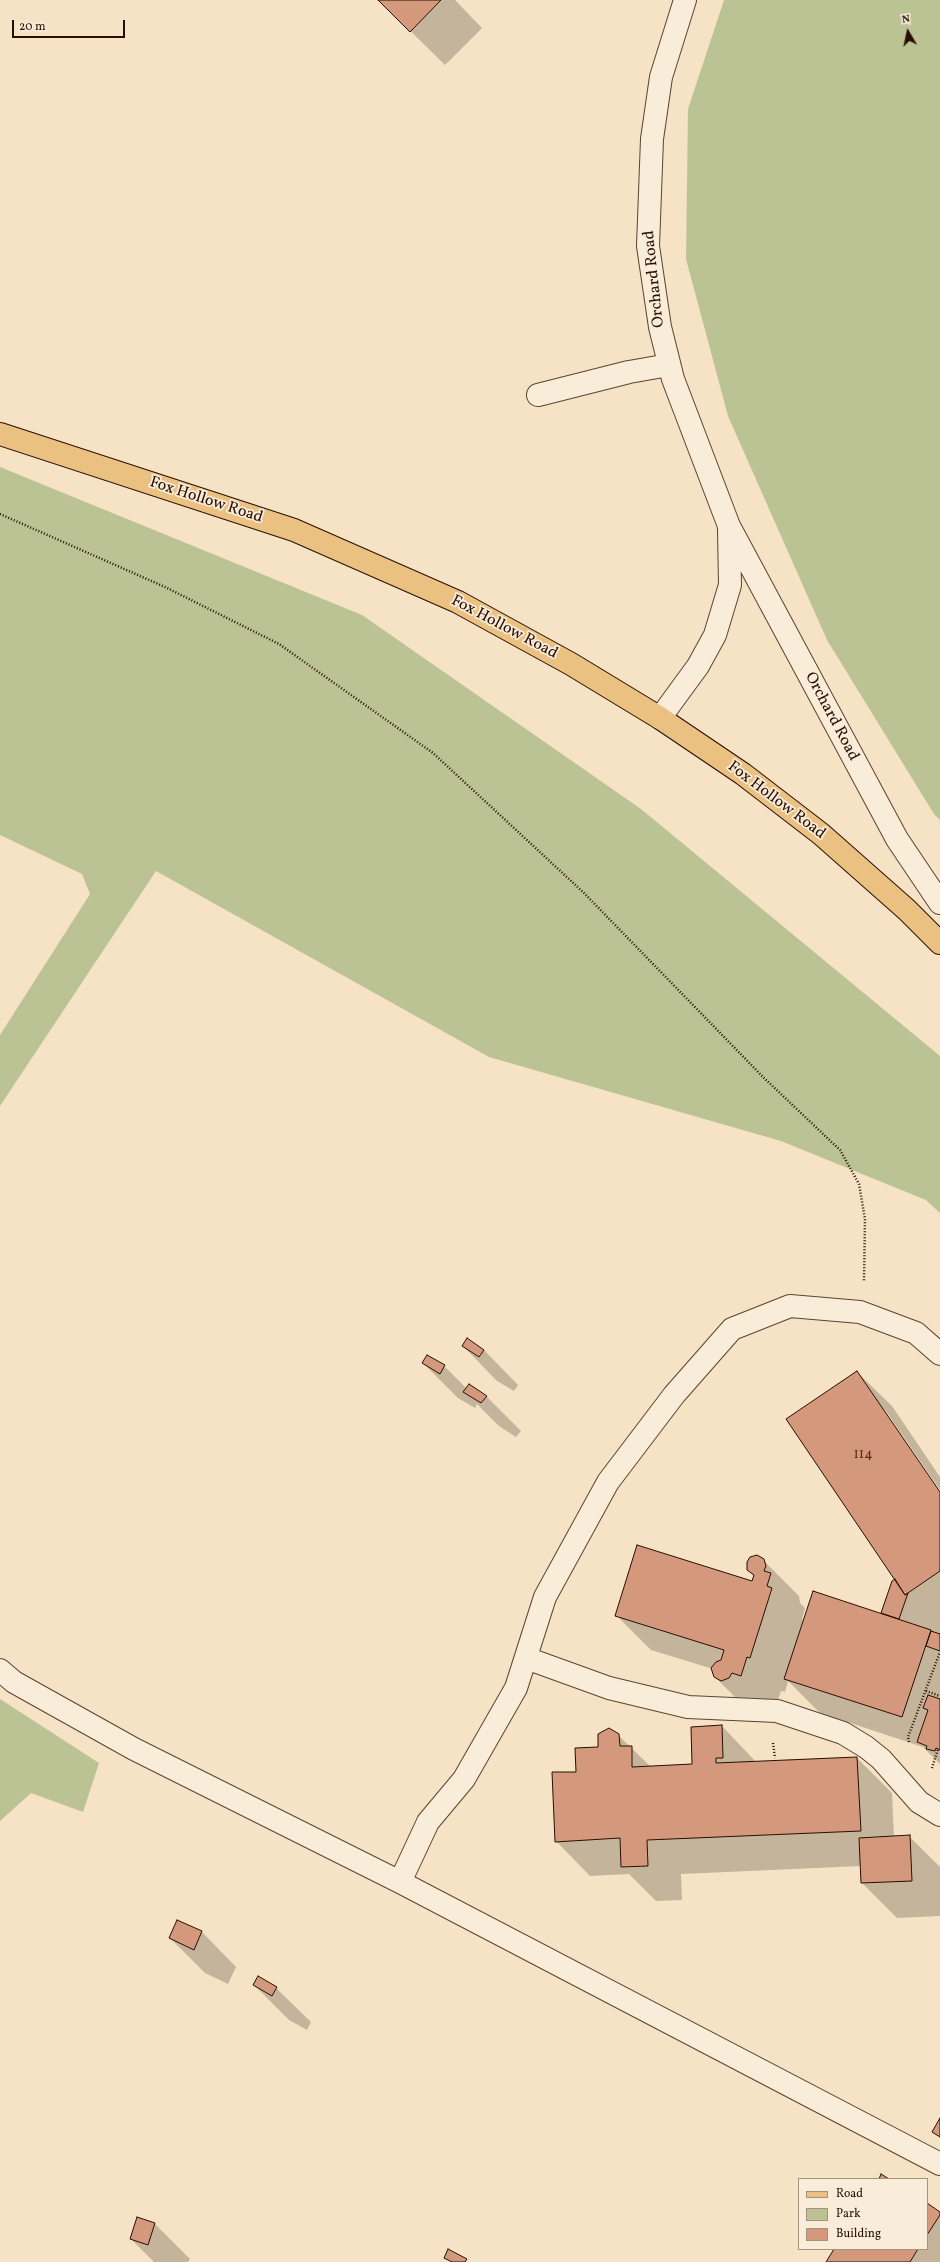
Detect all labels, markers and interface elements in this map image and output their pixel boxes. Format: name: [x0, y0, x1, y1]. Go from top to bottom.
scale bar: [14, 12, 127, 38]
north arrow: [888, 12, 928, 52]
text: N: [901, 12, 911, 28]
text: 20 m: [19, 19, 46, 35]
street label: Orchard Road: [640, 229, 670, 329]
street label: Fox Hollow Road: [147, 474, 265, 528]
street label: Fox Hollow Road: [447, 592, 561, 664]
street label: Orchard Road: [800, 669, 862, 765]
street label: Fox Hollow Road: [723, 758, 829, 844]
house number: 114: [853, 1447, 873, 1463]
legend: [798, 2178, 928, 2250]
text: Road: [836, 2186, 863, 2202]
text: Park: [836, 2206, 861, 2222]
text: Building: [836, 2226, 881, 2242]

